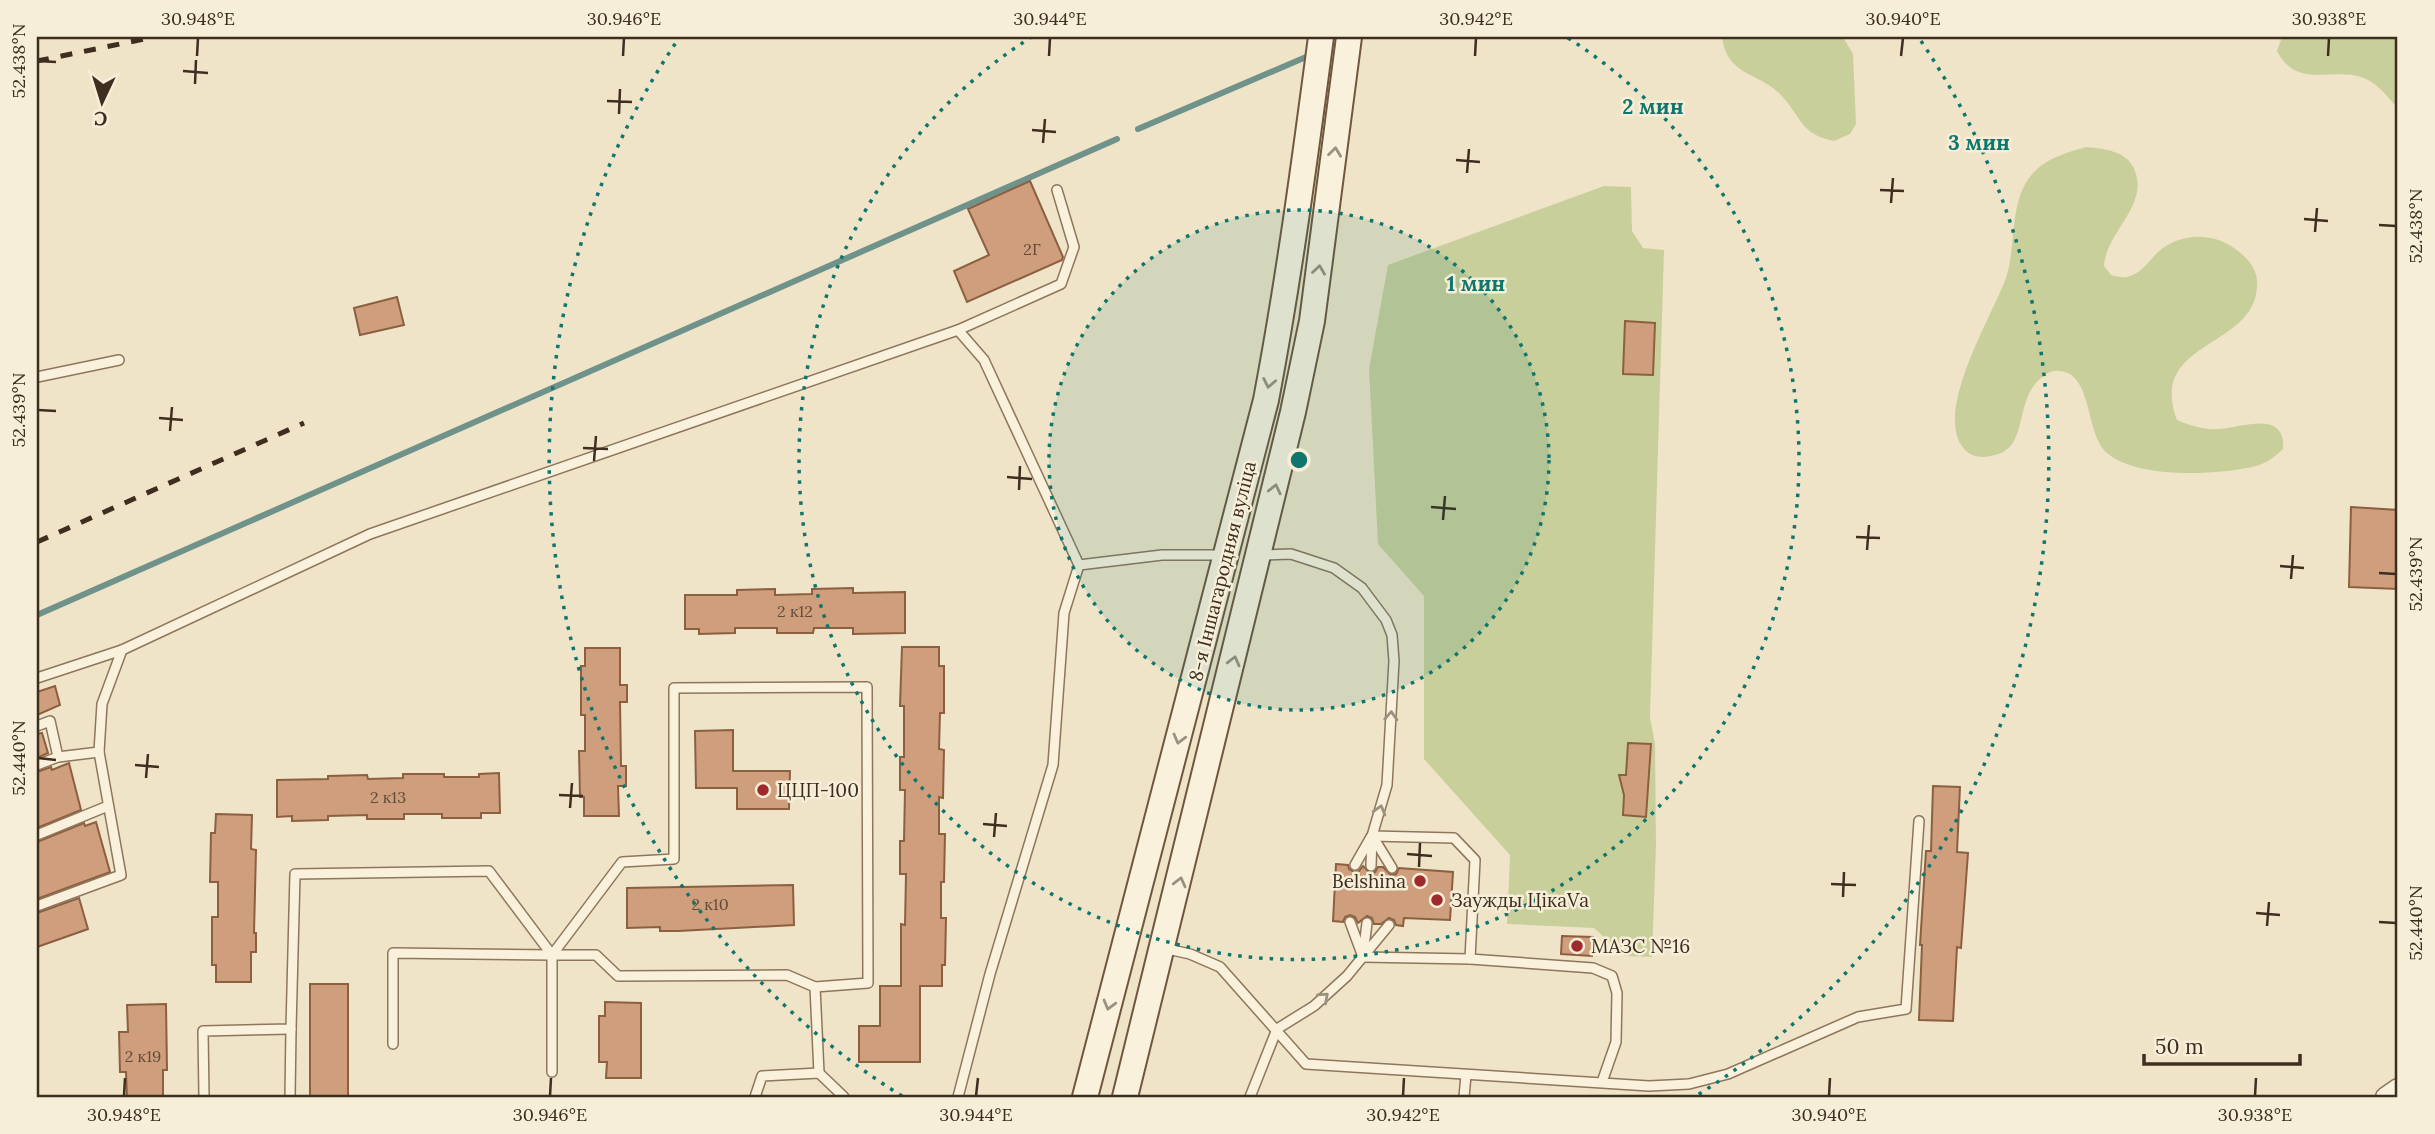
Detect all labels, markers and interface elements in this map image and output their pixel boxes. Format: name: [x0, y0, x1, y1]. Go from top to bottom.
text: 30.948°E: [161, 7, 235, 30]
text: 30.946°E: [587, 7, 661, 30]
text: 30.944°E: [1013, 7, 1087, 30]
text: 30.942°E: [1439, 7, 1513, 30]
text: 30.940°E: [1865, 7, 1941, 30]
text: 30.938°E: [2292, 7, 2366, 30]
text: 52.438°N: [7, 24, 30, 98]
north arrow: [66, 66, 136, 136]
text: 2 мин: [1622, 93, 1684, 120]
text: С: [93, 107, 108, 131]
text: 3 мин: [1948, 129, 2010, 156]
one-way arrow: [1328, 146, 1343, 157]
text: 52.438°N: [2404, 189, 2427, 263]
house number: 2Г: [1023, 239, 1041, 259]
one-way arrow: [1311, 264, 1326, 276]
text: 1 мин: [1447, 270, 1505, 297]
text: 52.439°N: [7, 372, 30, 448]
one-way arrow: [1263, 377, 1278, 389]
centre of rings: [1287, 448, 1311, 472]
street label: 8-я Іншагародняя вуліца: [1183, 458, 1261, 684]
one-way arrow: [1267, 483, 1281, 495]
text: 52.439°N: [2404, 536, 2427, 612]
house number: 2 к12: [777, 601, 813, 621]
one-way arrow: [1225, 655, 1240, 667]
one-way arrow: [1383, 711, 1398, 722]
text: 52.440°N: [7, 720, 30, 796]
one-way arrow: [1173, 733, 1187, 745]
place label: ЦЦП-100: [777, 778, 859, 802]
marker: ЦЦП-100: [755, 782, 771, 798]
house number: 2 к13: [370, 787, 406, 807]
one-way arrow: [1371, 804, 1386, 816]
place label: Belshina: [1332, 869, 1406, 893]
marker: Belshina: [1412, 873, 1428, 889]
one-way arrow: [1171, 876, 1186, 888]
text: 52.440°N: [2404, 885, 2427, 961]
place label: Заужды ЦікаVа: [1451, 888, 1589, 912]
marker: Заужды ЦікаVа: [1429, 892, 1445, 908]
house number: 2 к10: [691, 894, 729, 914]
place label: МАЗС №16: [1591, 934, 1690, 958]
marker: МАЗС №16: [1569, 938, 1585, 954]
one-way arrow: [1316, 993, 1329, 1006]
one-way arrow: [1103, 999, 1117, 1011]
scale bar: [2144, 1022, 2300, 1066]
text: 50 m: [2155, 1033, 2204, 1060]
house number: 2 к19: [125, 1046, 161, 1066]
text: 30.948°E: [87, 1103, 161, 1126]
text: 30.946°E: [513, 1103, 587, 1126]
text: 30.944°E: [939, 1103, 1013, 1126]
text: 30.942°E: [1366, 1103, 1440, 1126]
text: 30.940°E: [1791, 1103, 1867, 1126]
text: 30.938°E: [2218, 1103, 2292, 1126]

